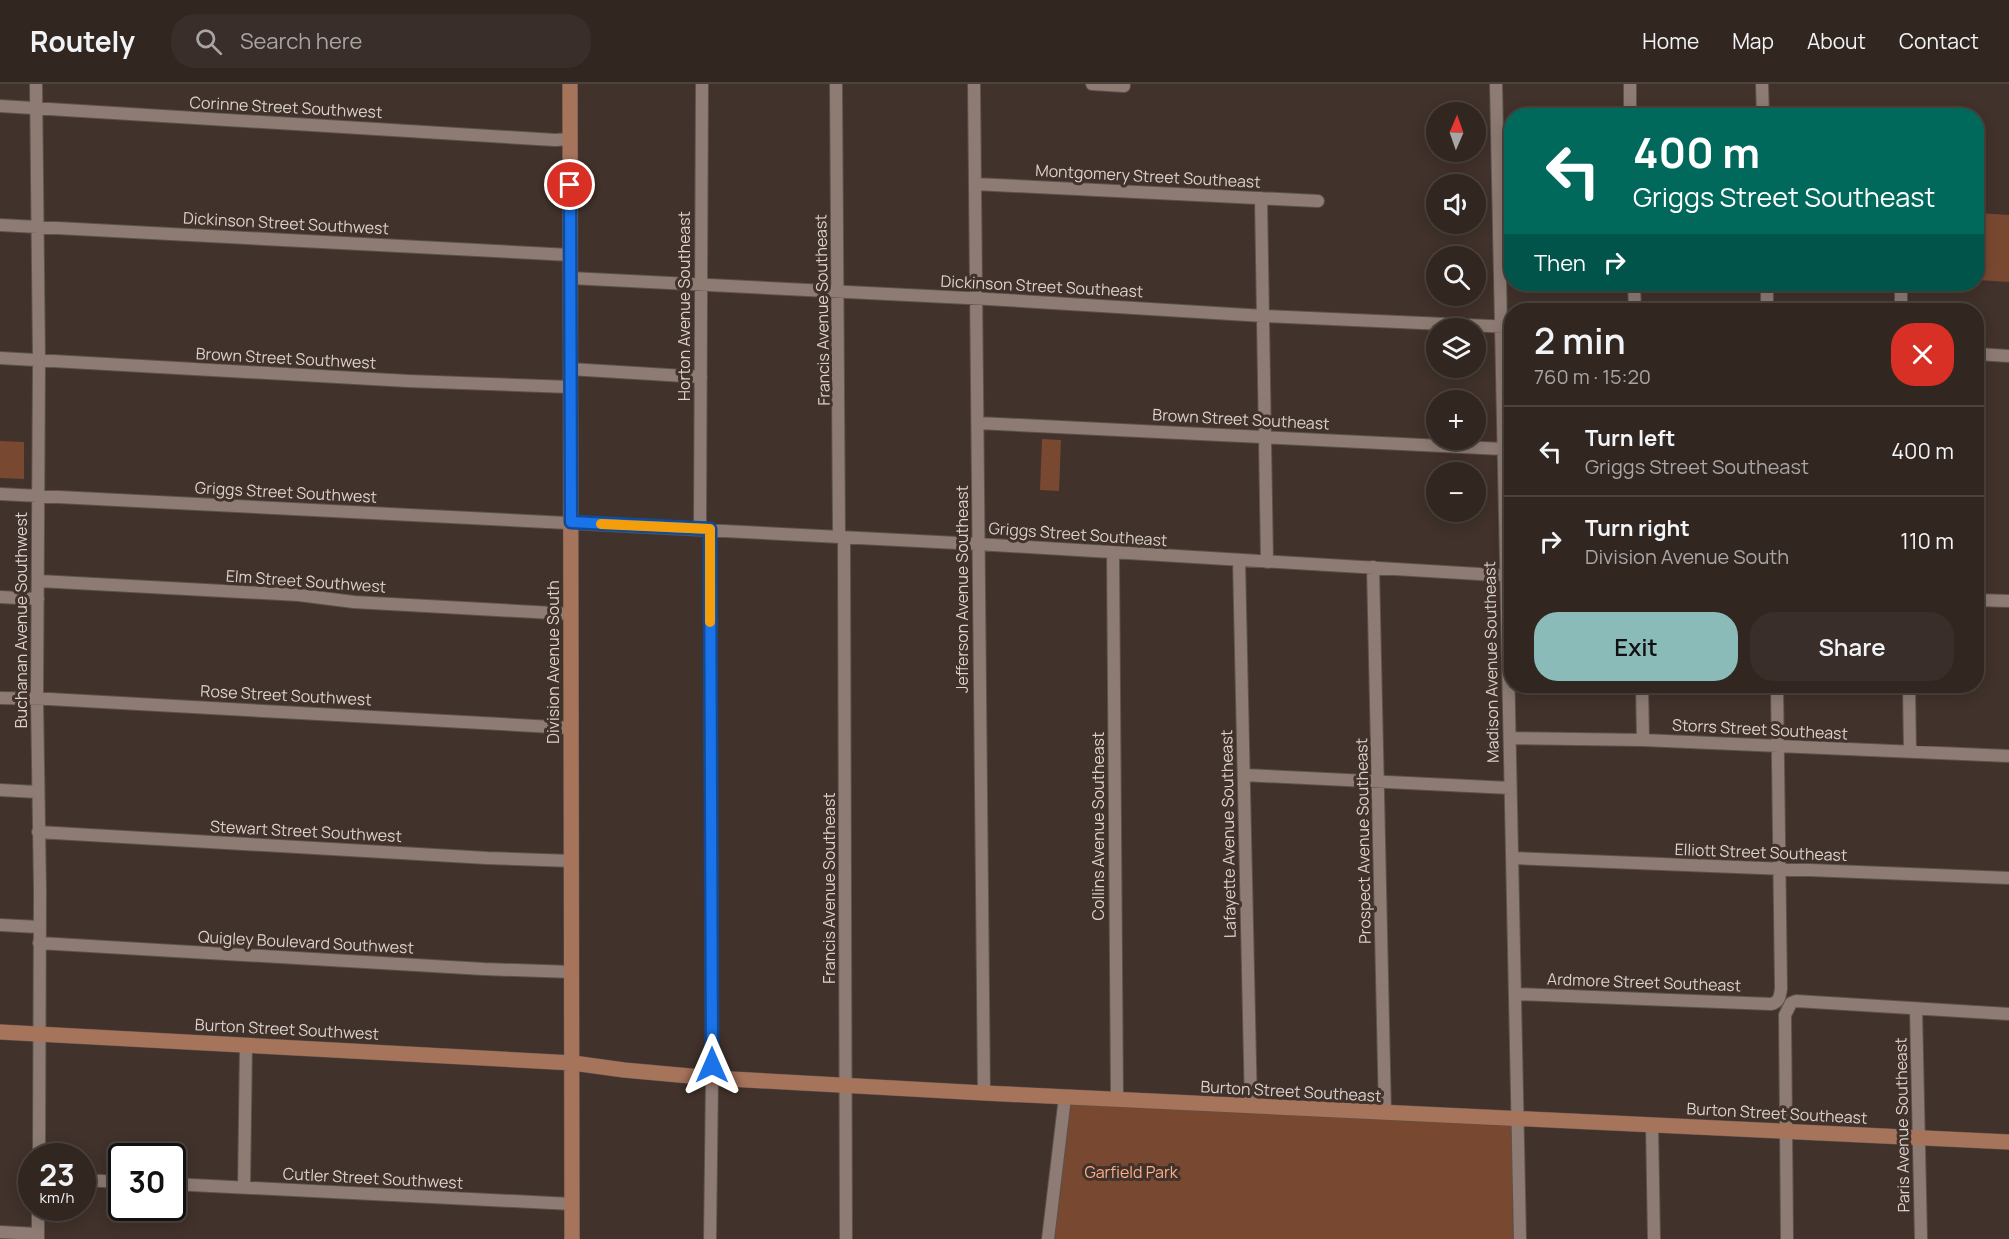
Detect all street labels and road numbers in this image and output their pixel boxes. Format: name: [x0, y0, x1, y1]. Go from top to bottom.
street label: Corinne Street Southwest: [189, 91, 383, 123]
street label: Montgomery Street Southeast: [1035, 159, 1261, 193]
street label: Dickinson Street Southwest: [182, 207, 390, 239]
street label: Horton Avenue Southeast: [673, 211, 695, 401]
street label: Francis Avenue Southeast: [809, 214, 835, 406]
street label: Dickinson Street Southeast: [940, 270, 1144, 302]
street label: Brown Street Southwest: [195, 342, 377, 374]
street label: Brown Street Southeast: [1152, 403, 1330, 435]
street label: Griggs Street Southwest: [194, 476, 378, 508]
street label: Jefferson Avenue Southeast: [951, 485, 973, 693]
street label: Buchanan Avenue Southwest: [10, 512, 32, 728]
street label: Griggs Street Southeast: [988, 517, 1168, 551]
street label: Madison Avenue Southeast: [1478, 561, 1504, 763]
street label: Elm Street Southwest: [225, 564, 387, 598]
street label: Division Avenue South: [542, 580, 564, 744]
street label: Rose Street Southwest: [200, 680, 372, 710]
street label: Storrs Street Southeast: [1672, 713, 1848, 745]
street label: Lafayette Avenue Southeast: [1215, 730, 1241, 938]
street label: Collins Avenue Southeast: [1087, 732, 1109, 920]
street label: Prospect Avenue Southeast: [1350, 738, 1376, 944]
street label: Francis Avenue Southeast: [818, 792, 840, 984]
street label: Stewart Street Southwest: [210, 815, 402, 847]
street label: Elliott Street Southeast: [1674, 838, 1848, 866]
street label: Quigley Boulevard Southwest: [198, 925, 414, 959]
street label: Ardmore Street Southeast: [1547, 968, 1741, 996]
street label: Burton Street Southwest: [194, 1013, 380, 1045]
street label: Paris Avenue Southeast: [1889, 1037, 1915, 1213]
street label: Burton Street Southeast: [1200, 1075, 1382, 1107]
street label: Burton Street Southeast: [1686, 1097, 1868, 1129]
street label: Cutler Street Southwest: [282, 1162, 464, 1194]

